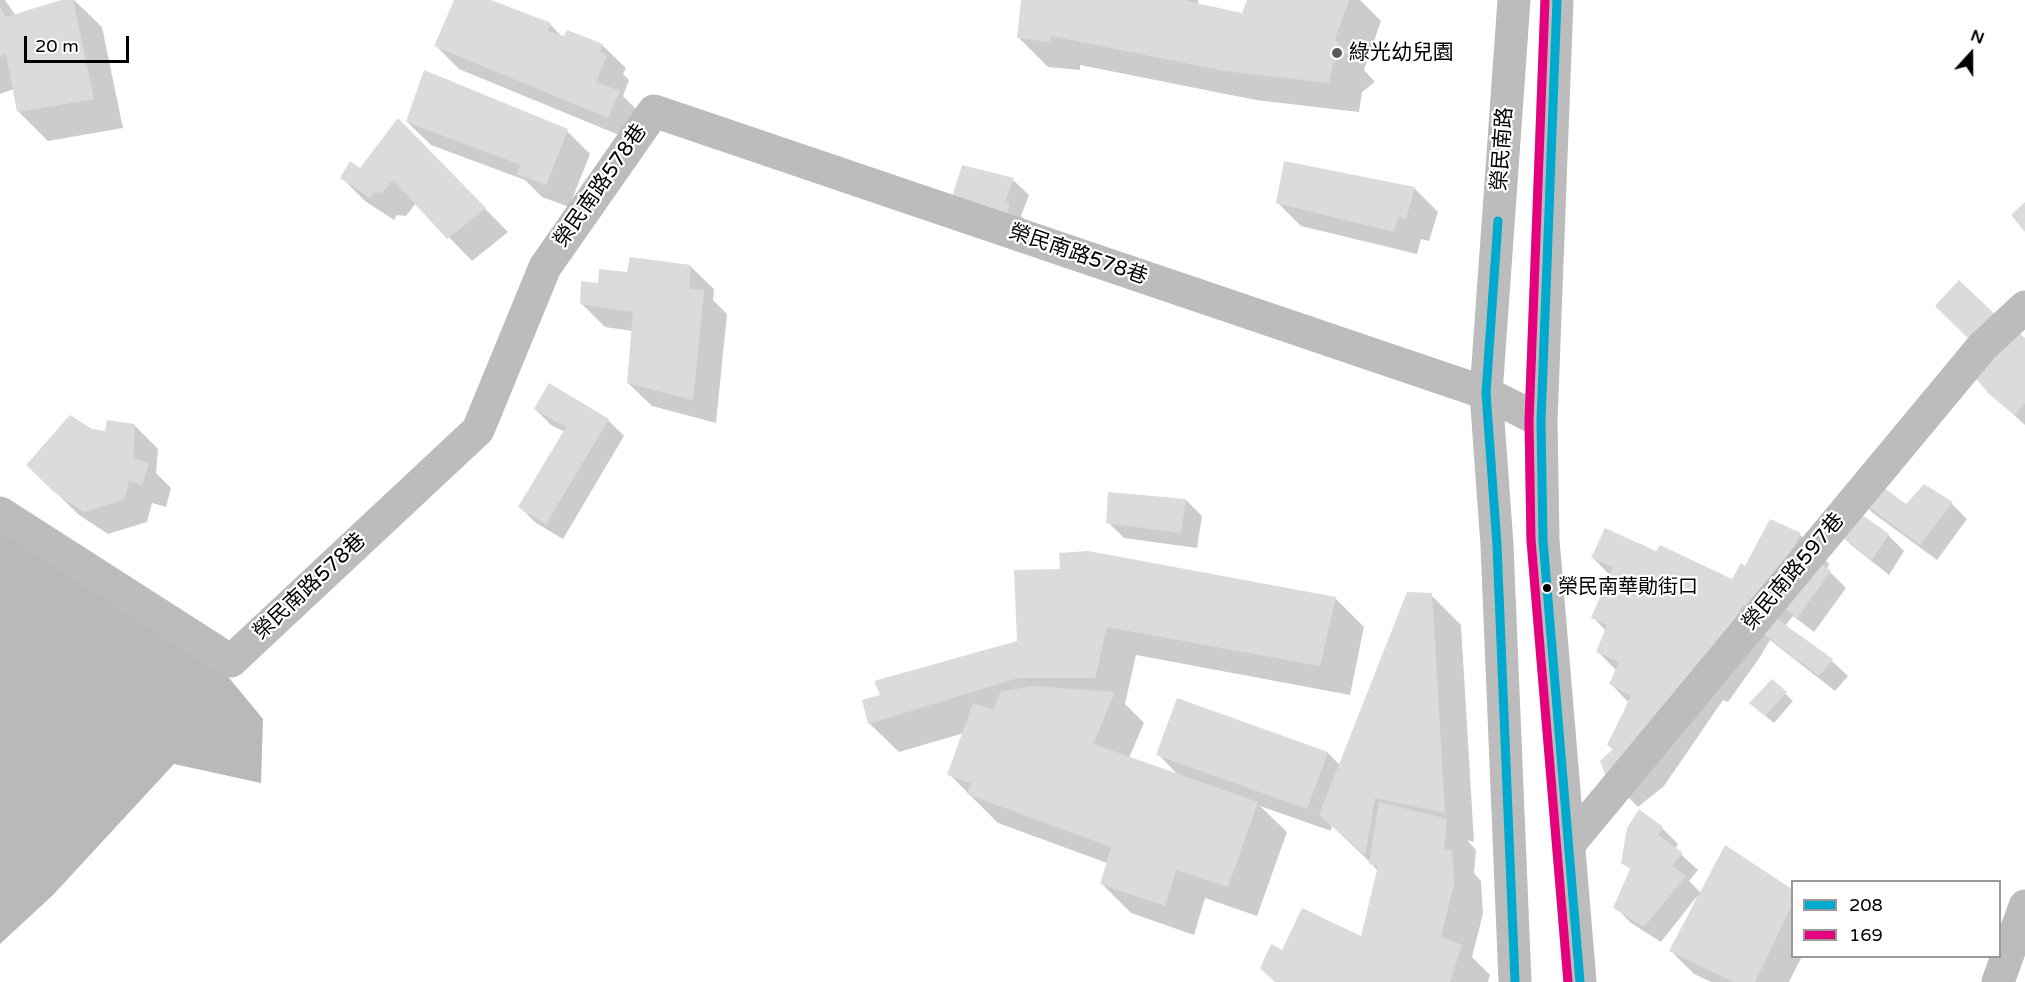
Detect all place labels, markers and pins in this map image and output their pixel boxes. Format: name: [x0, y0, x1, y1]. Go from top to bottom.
place label: 綠光幼兒園: [1349, 40, 1454, 66]
marker: 綠光幼兒園: [1330, 46, 1344, 60]
place label: 榮民南華勛街口: [1558, 576, 1698, 600]
marker: 榮民南華勛街口: [1541, 582, 1553, 594]

